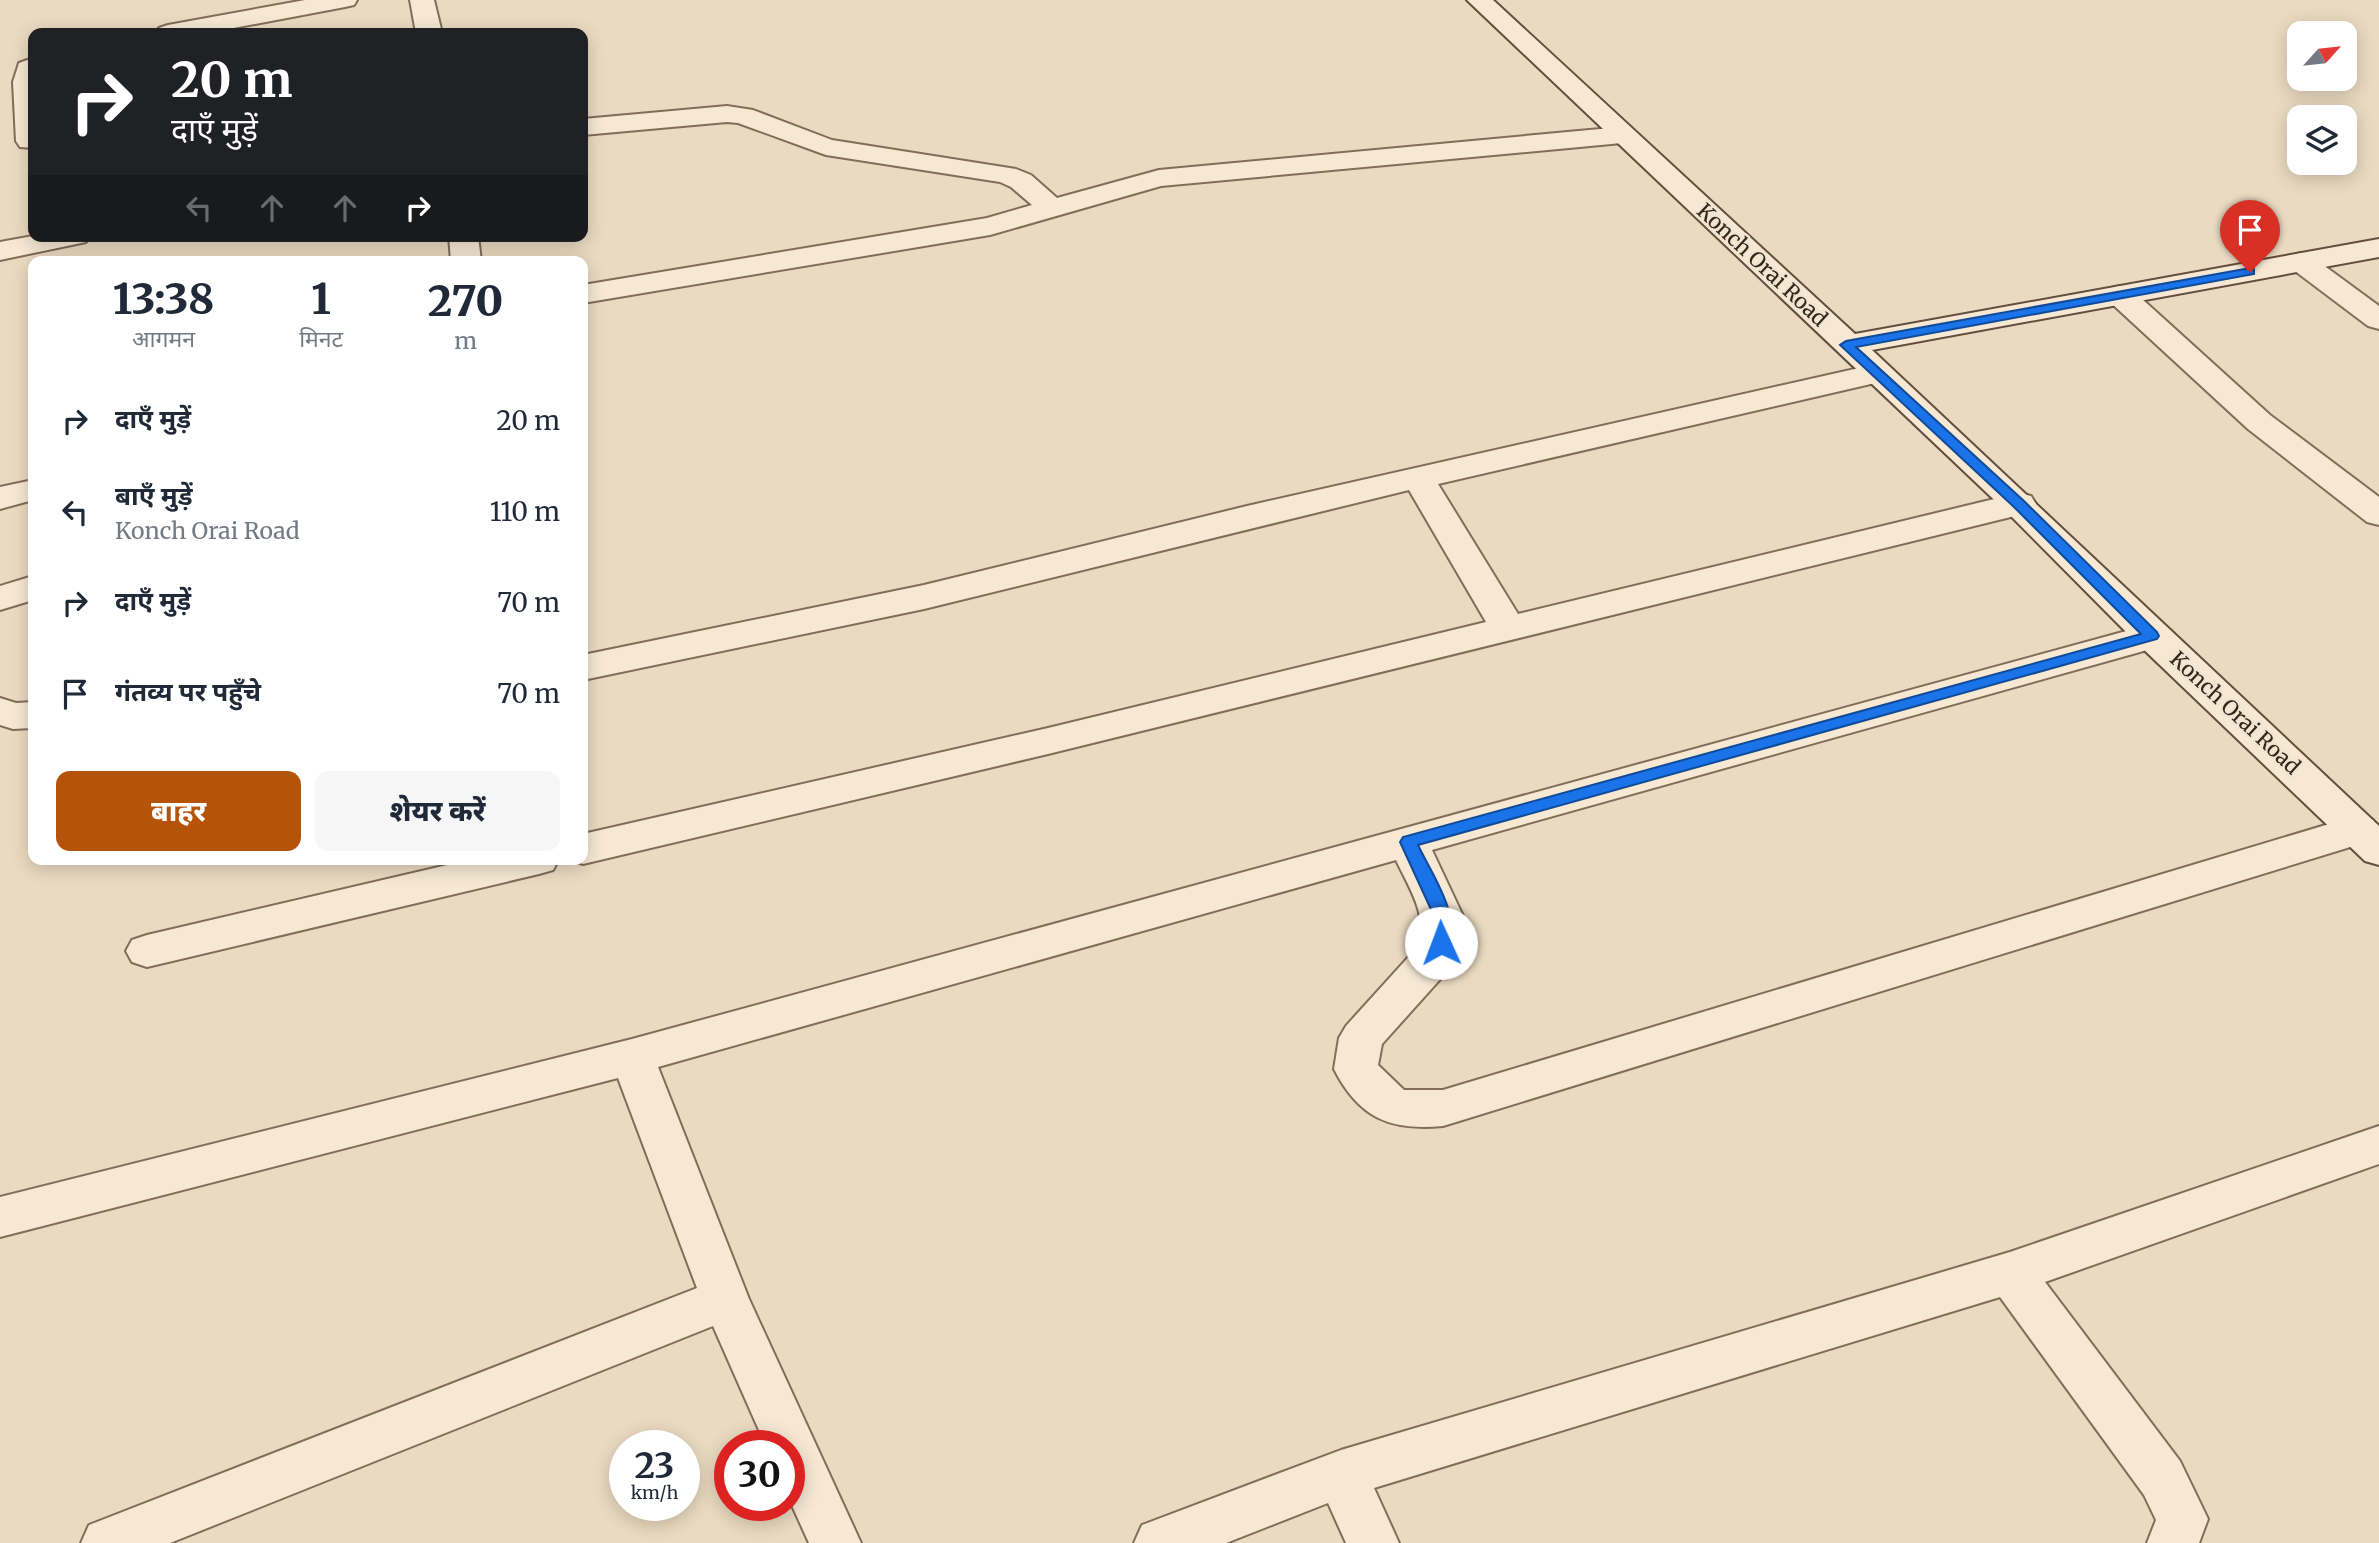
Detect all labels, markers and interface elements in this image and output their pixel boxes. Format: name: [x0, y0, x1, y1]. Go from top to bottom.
north arrow: [2287, 21, 2357, 91]
map controls: [2287, 21, 2357, 175]
text: 20 m: [171, 49, 292, 110]
icon: right: [56, 56, 147, 147]
button: layers: [2287, 105, 2357, 175]
text: दाएँ मुड़ें: [171, 110, 258, 150]
icon: left: [180, 189, 218, 227]
icon: ahead: [253, 189, 291, 227]
icon: ahead: [326, 189, 364, 227]
icon: right: [399, 189, 437, 227]
street label: Konch Orai Road: [1692, 197, 1833, 332]
pin: [2220, 200, 2280, 272]
icon: arrive: [2231, 211, 2269, 249]
text: 13:38: [113, 273, 215, 325]
text: 1: [311, 273, 331, 325]
text: 270: [428, 275, 503, 327]
text: आगमन: [132, 324, 195, 353]
text: मिनट: [299, 324, 343, 353]
text: m: [454, 326, 477, 355]
icon: right: [56, 402, 94, 440]
text: दाएँ मुड़ें: [115, 402, 191, 435]
text: 20 m: [496, 404, 560, 437]
text: बाएँ मुड़ें: [115, 479, 192, 512]
icon: left: [56, 493, 94, 531]
text: 110 m: [490, 495, 560, 528]
text: Konch Orai Road: [115, 516, 300, 545]
icon: right: [56, 584, 94, 622]
text: दाएँ मुड़ें: [115, 584, 191, 617]
text: 70 m: [497, 586, 560, 619]
street label: Konch Orai Road: [2165, 645, 2306, 780]
icon: arrive: [56, 675, 94, 713]
text: गंतव्य पर पहुँचे: [115, 675, 261, 708]
text: 70 m: [497, 677, 560, 710]
button: बाहर: [56, 771, 301, 851]
button: शेयर करें: [315, 771, 560, 851]
position arrow: [1404, 906, 1478, 980]
speed limit sign: 30: [714, 1430, 805, 1521]
text: 23: [635, 1444, 674, 1488]
text: km/h: [631, 1481, 678, 1504]

